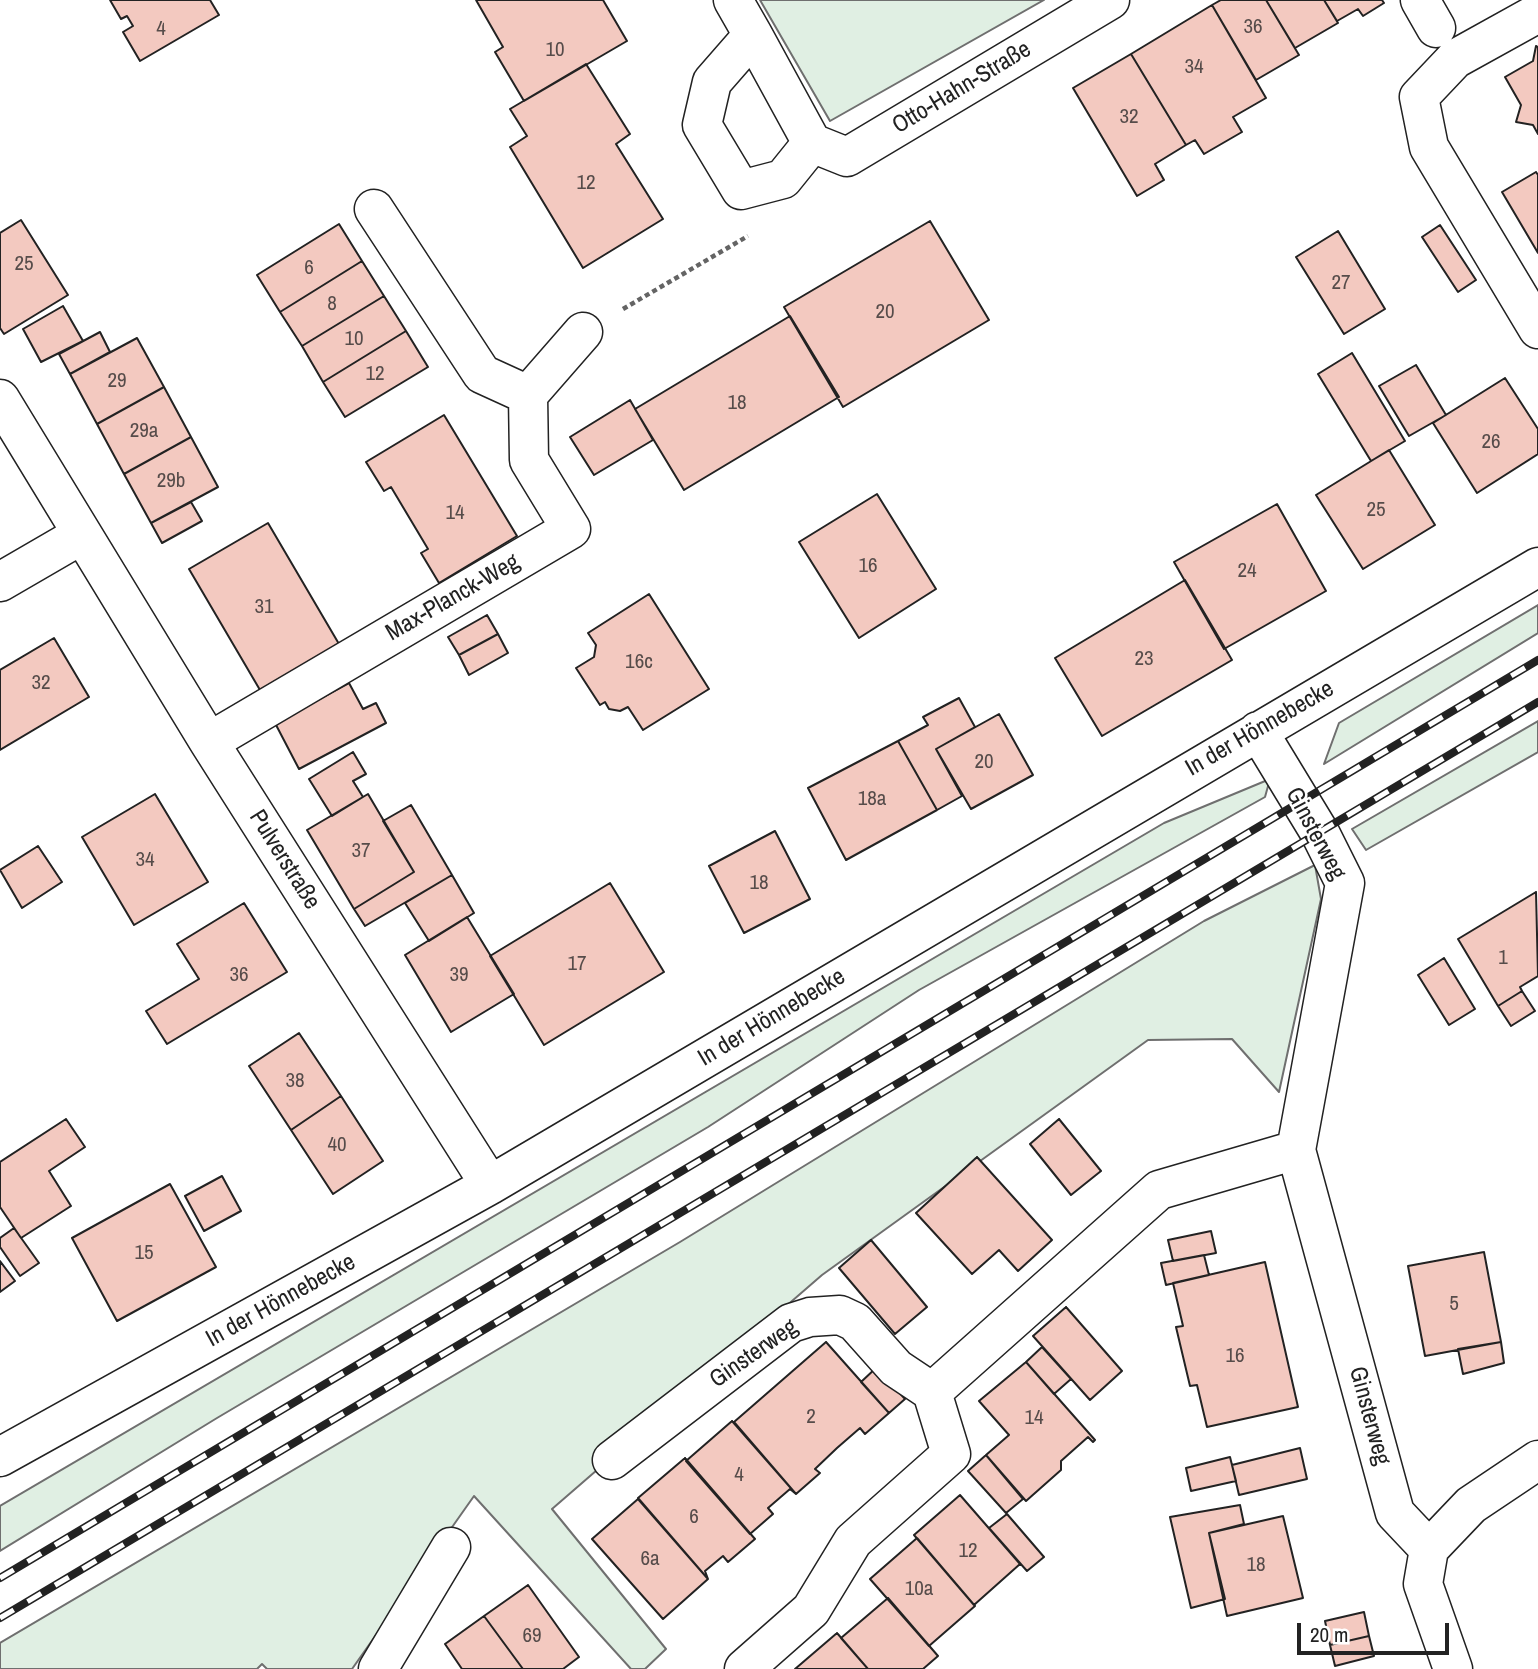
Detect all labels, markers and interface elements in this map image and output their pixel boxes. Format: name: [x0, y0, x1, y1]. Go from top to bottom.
house number: 36: [1243, 14, 1263, 40]
house number: 4: [156, 16, 166, 42]
street label: Otto-Hahn-Straße: [888, 35, 1036, 141]
house number: 10: [545, 37, 565, 63]
house number: 34: [1184, 54, 1204, 80]
house number: 32: [1119, 104, 1139, 130]
house number: 12: [576, 170, 596, 196]
house number: 25: [14, 251, 34, 277]
house number: 6: [304, 255, 314, 281]
house number: 27: [1331, 270, 1351, 296]
house number: 8: [327, 291, 337, 317]
house number: 20: [875, 299, 895, 325]
house number: 10: [344, 326, 364, 352]
house number: 12: [365, 361, 385, 387]
house number: 29: [107, 368, 127, 394]
house number: 18: [727, 390, 747, 416]
house number: 29a: [130, 418, 158, 444]
house number: 26: [1481, 429, 1501, 455]
house number: 29b: [157, 468, 185, 494]
house number: 25: [1366, 497, 1386, 523]
house number: 14: [445, 500, 465, 526]
street label: Max-Planck-Weg: [381, 548, 525, 648]
house number: 16: [858, 553, 878, 579]
house number: 24: [1237, 558, 1257, 584]
house number: 31: [254, 594, 274, 620]
house number: 23: [1134, 646, 1154, 672]
house number: 16c: [625, 649, 653, 675]
house number: 32: [31, 670, 51, 696]
street label: In der Hönnebecke: [1181, 675, 1339, 783]
house number: 20: [974, 749, 994, 775]
street label: Ginsterweg: [1279, 783, 1351, 885]
house number: 18a: [858, 786, 886, 812]
street label: Pulverstraße: [242, 805, 326, 915]
house number: 37: [351, 838, 371, 864]
house number: 34: [135, 847, 155, 873]
house number: 18: [749, 870, 769, 896]
house number: 1: [1498, 945, 1508, 971]
house number: 17: [567, 951, 587, 977]
house number: 36: [229, 962, 249, 988]
house number: 39: [449, 962, 469, 988]
street label: In der Hönnebecke: [693, 963, 851, 1073]
house number: 38: [285, 1068, 305, 1094]
house number: 40: [327, 1132, 347, 1158]
house number: 15: [134, 1240, 154, 1266]
street label: In der Hönnebecke: [201, 1248, 361, 1354]
house number: 5: [1449, 1291, 1459, 1317]
street label: Ginsterweg: [705, 1313, 803, 1395]
house number: 16: [1225, 1343, 1245, 1369]
street label: Ginsterweg: [1342, 1364, 1396, 1468]
house number: 2: [806, 1404, 816, 1430]
house number: 14: [1024, 1405, 1044, 1431]
house number: 4: [734, 1462, 744, 1488]
house number: 6: [689, 1504, 699, 1530]
house number: 12: [958, 1538, 978, 1564]
house number: 6a: [640, 1546, 660, 1572]
house number: 18: [1246, 1552, 1266, 1578]
house number: 10a: [905, 1576, 933, 1602]
scale bar: [1300, 1610, 1452, 1654]
text: 20 m: [1310, 1620, 1348, 1649]
house number: 69: [522, 1623, 542, 1649]

